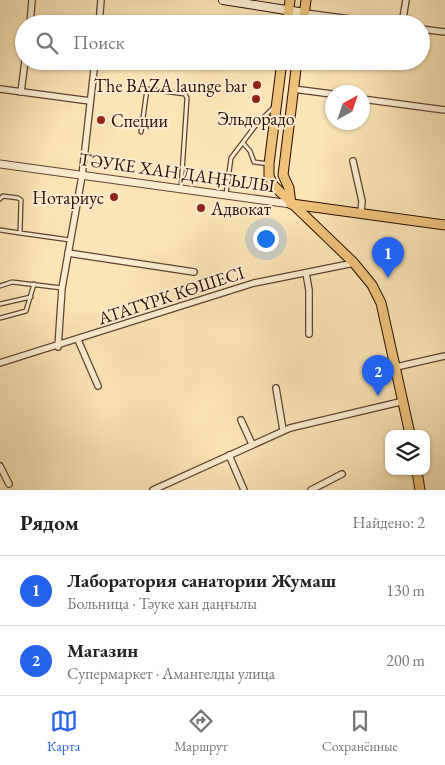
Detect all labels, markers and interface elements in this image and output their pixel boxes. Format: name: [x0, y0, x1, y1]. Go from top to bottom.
search box: [15, 15, 430, 70]
icon: search: [33, 29, 61, 57]
text: Поиск: [73, 30, 125, 55]
place label: The BAZA launge bar: [94, 74, 247, 97]
marker: The BAZA launge bar: [251, 79, 263, 91]
north arrow: [325, 85, 370, 130]
marker: Эльдорадо: [250, 93, 262, 105]
place label: Эльдорадо: [217, 107, 295, 130]
place label: Специи: [111, 109, 169, 132]
marker: Специи: [95, 114, 107, 126]
street label: ТӘУКЕ ХАН ДАҢҒЫЛЫ: [78, 147, 277, 197]
place label: Нотариус: [32, 186, 104, 209]
marker: Нотариус: [108, 191, 120, 203]
place label: Адвокат: [210, 197, 272, 220]
marker: Адвокат: [195, 202, 207, 214]
your location: [253, 226, 279, 252]
pin: 1: [372, 237, 404, 278]
street label: АТАТҮРК КӨШЕСІ: [94, 261, 247, 330]
pin: 2: [362, 355, 394, 396]
map controls: [385, 430, 430, 475]
button: layers: [385, 430, 430, 475]
text: Рядом: [20, 509, 79, 536]
text: Найдено: 2: [353, 512, 425, 533]
text: Лаборатория санатории Жумаш: [67, 568, 336, 593]
text: 1: [32, 580, 40, 601]
text: 130 m: [386, 580, 425, 601]
text: Больница · Тәуке хан даңғылы: [67, 593, 257, 614]
text: Магазин: [67, 638, 138, 663]
text: 2: [32, 650, 40, 671]
text: 200 m: [386, 650, 425, 671]
text: Супермаркет · Амангелды улица: [67, 663, 275, 684]
tab: Карта: [47, 707, 80, 755]
tab: Маршрут: [174, 707, 228, 755]
tab: Сохранённые: [322, 707, 398, 755]

